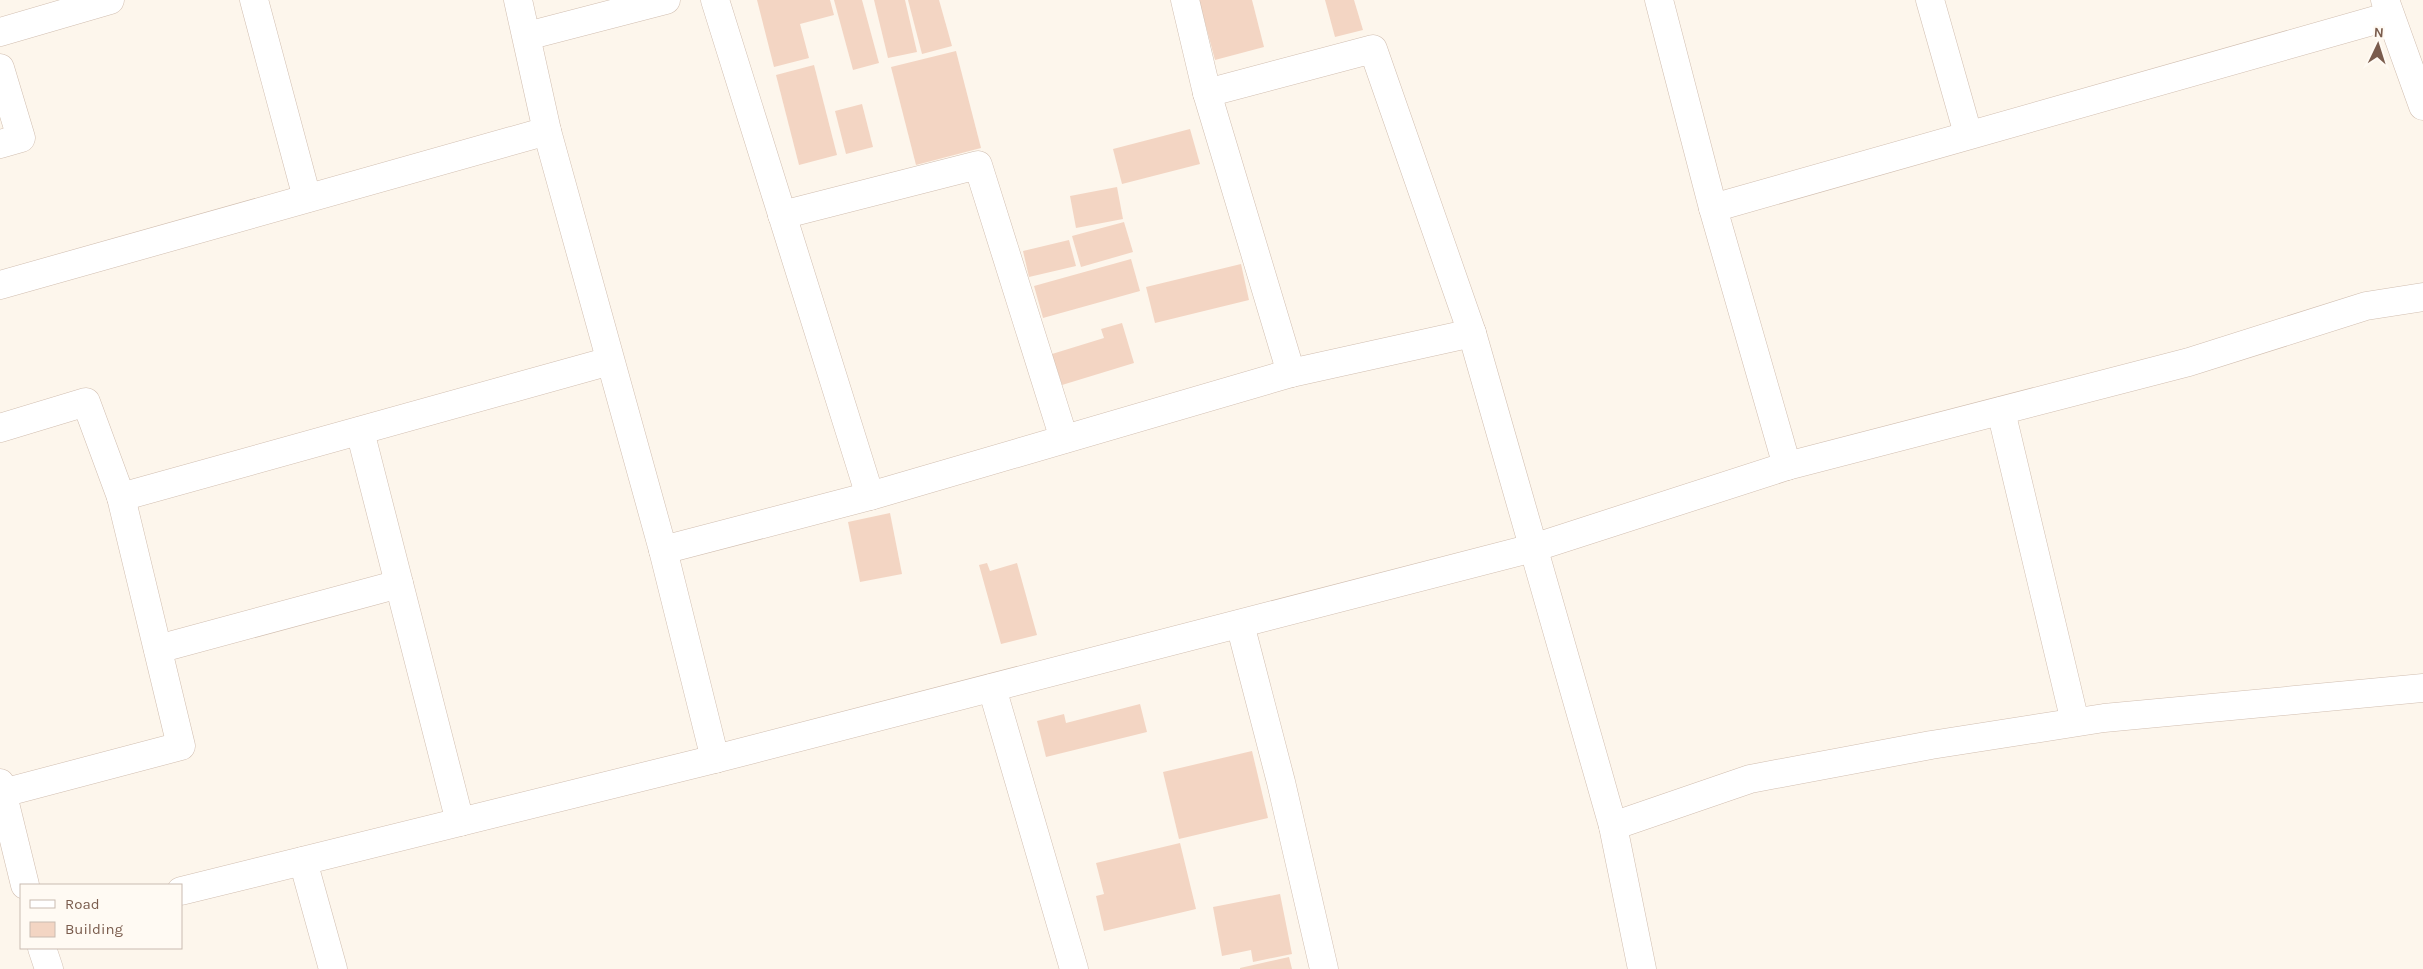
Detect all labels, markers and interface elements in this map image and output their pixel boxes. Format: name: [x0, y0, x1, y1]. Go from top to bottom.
north arrow: [2353, 20, 2403, 70]
text: N: [2373, 24, 2384, 41]
legend: [20, 884, 182, 949]
text: Road: [65, 895, 100, 913]
text: Building: [65, 920, 123, 938]

